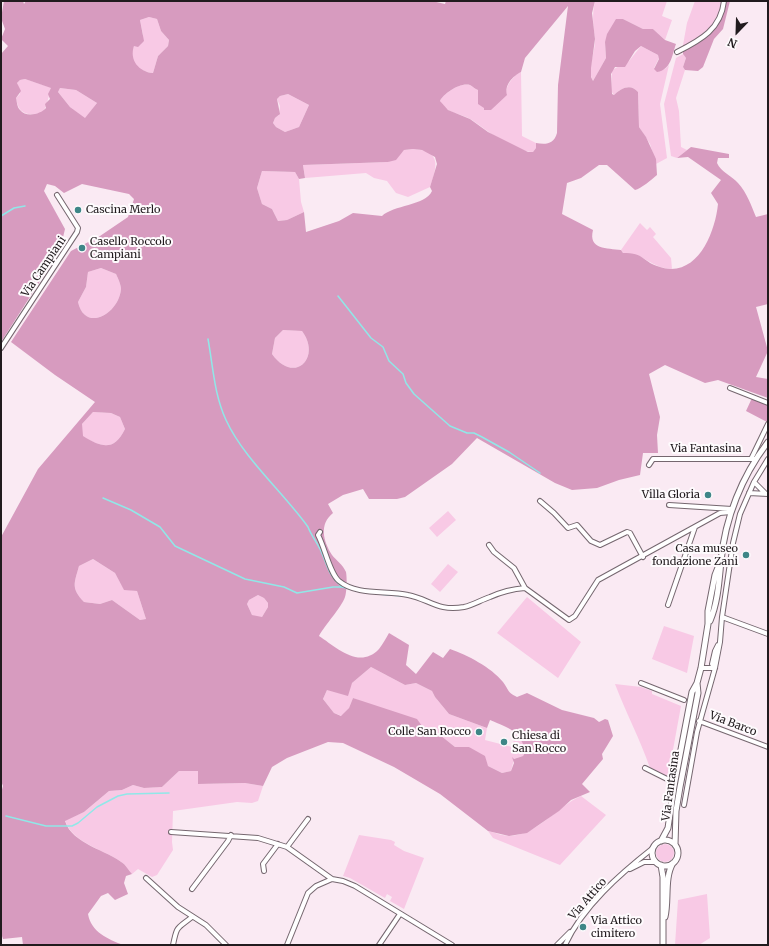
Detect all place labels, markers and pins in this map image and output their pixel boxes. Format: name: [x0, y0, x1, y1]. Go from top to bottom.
place label: Cascina Merlo: [86, 203, 160, 217]
marker: Cascina Merlo: [73, 205, 83, 215]
place label: Casello Roccolo Campiani: [90, 235, 171, 261]
marker: Casello Roccolo Campiani: [77, 243, 87, 253]
place label: Villa Gloria: [642, 488, 700, 502]
marker: Villa Gloria: [703, 490, 713, 500]
place label: Casa museo fondazione Zani: [652, 542, 738, 568]
marker: Casa museo fondazione Zani: [741, 550, 751, 560]
place label: Colle San Rocco: [388, 725, 471, 739]
marker: Colle San Rocco: [474, 727, 484, 737]
place label: Chiesa di San Rocco: [512, 729, 566, 755]
marker: Chiesa di San Rocco: [499, 737, 509, 747]
place label: Via Attico cimitero: [591, 914, 642, 940]
marker: Via Attico cimitero: [578, 922, 588, 932]

